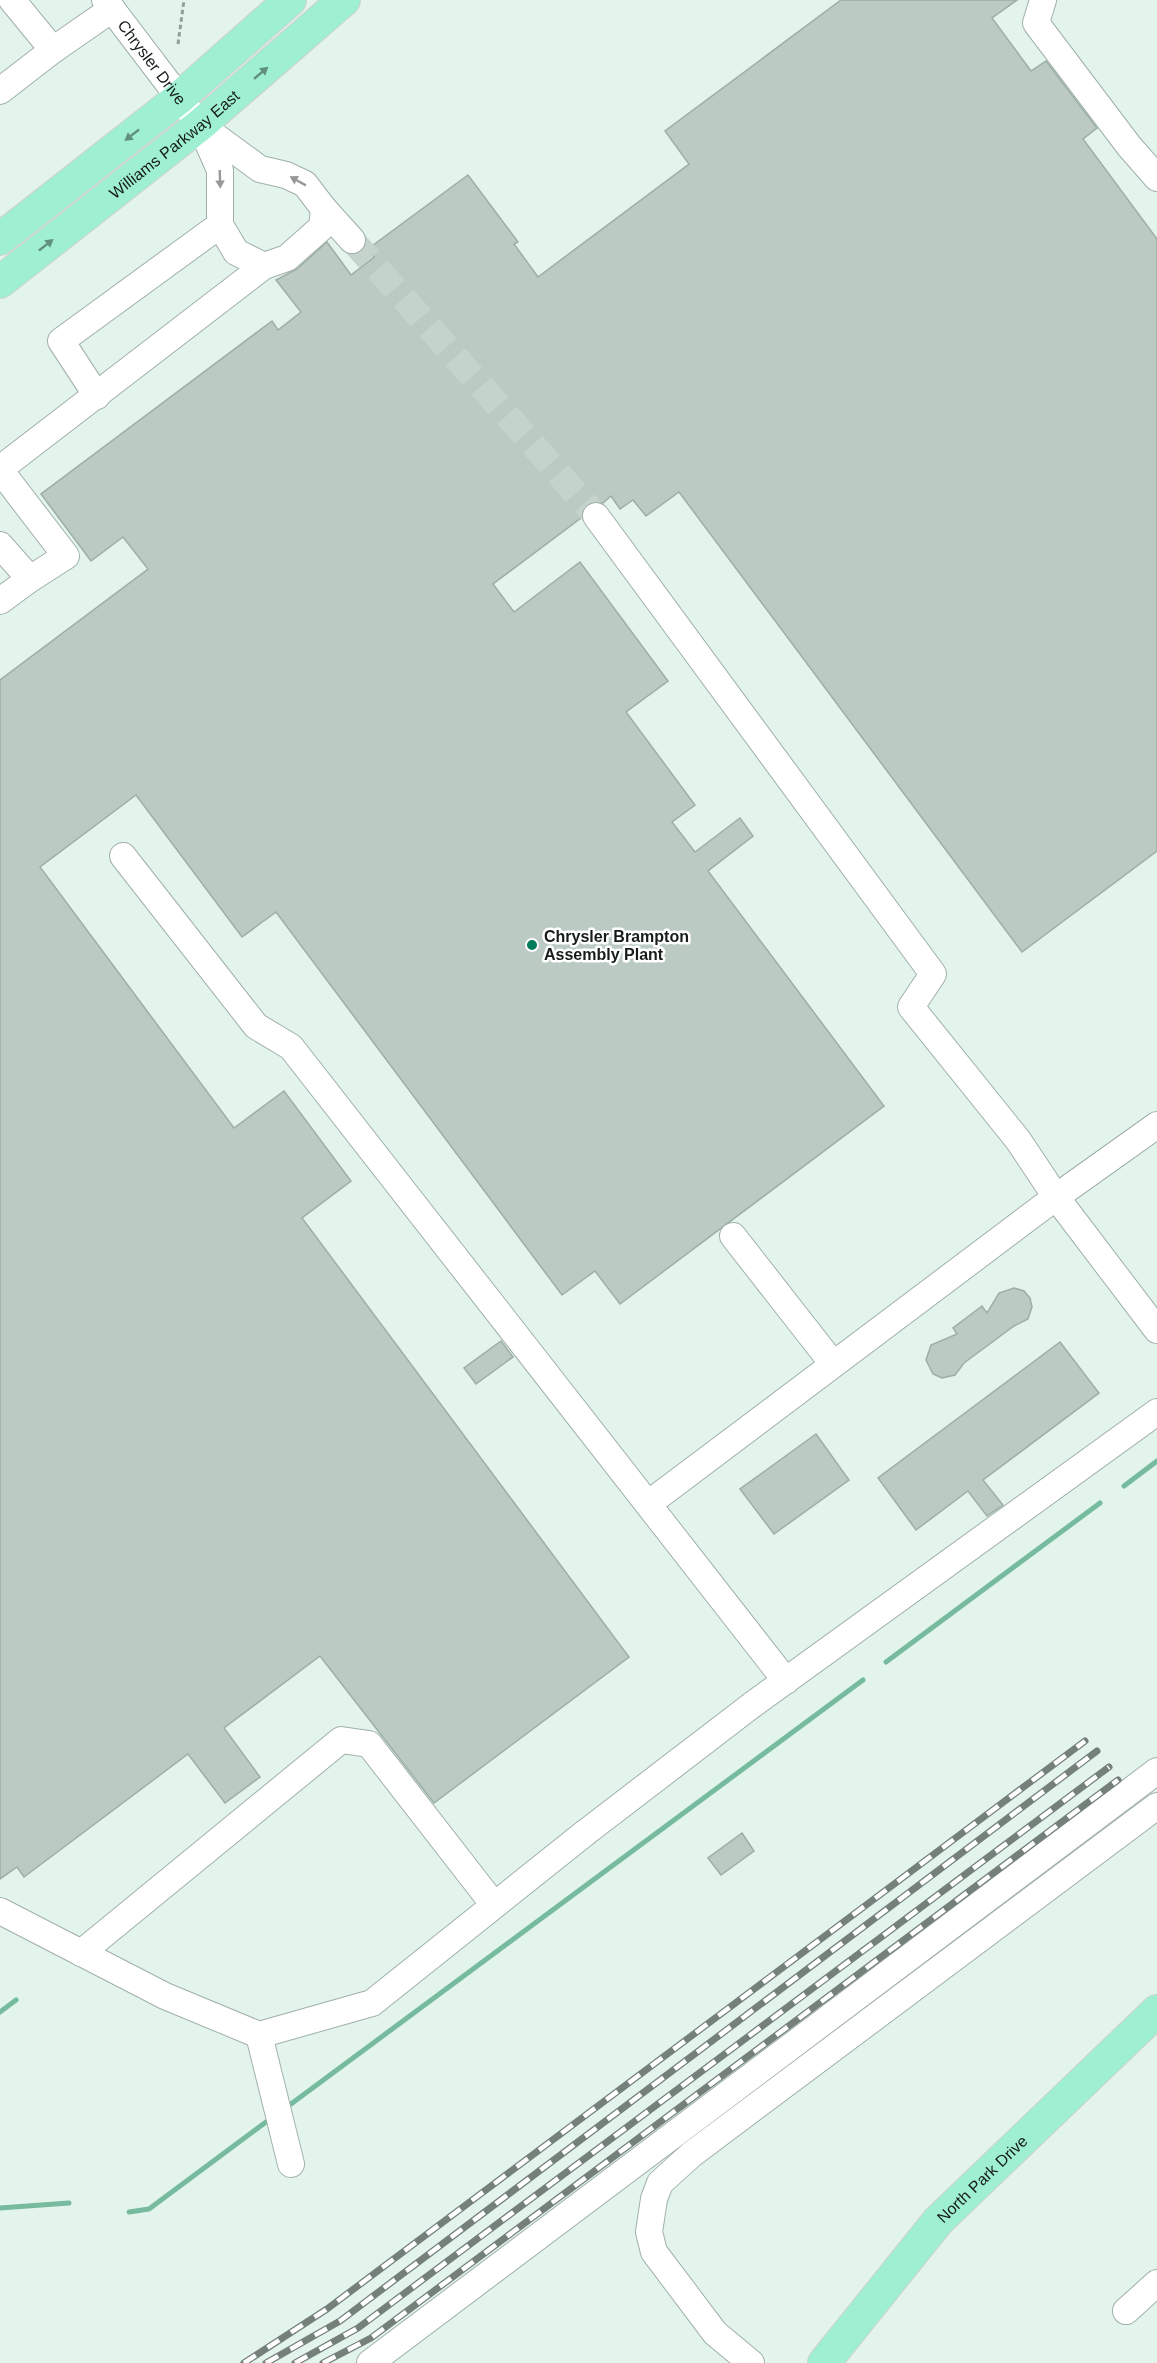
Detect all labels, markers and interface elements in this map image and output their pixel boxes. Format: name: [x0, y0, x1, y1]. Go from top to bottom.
street label: Chrysler Drive: [114, 17, 189, 108]
one-way arrow: [253, 67, 269, 80]
street label: Williams Parkway East: [106, 87, 243, 202]
one-way arrow: [125, 128, 140, 140]
one-way arrow: [215, 169, 225, 188]
one-way arrow: [289, 176, 306, 186]
one-way arrow: [38, 239, 54, 252]
place label: Chrysler Brampton Assembly Plant: [544, 928, 689, 963]
marker: Chrysler Brampton Assembly Plant: [525, 938, 539, 952]
street label: North Park Drive: [934, 2132, 1031, 2226]

